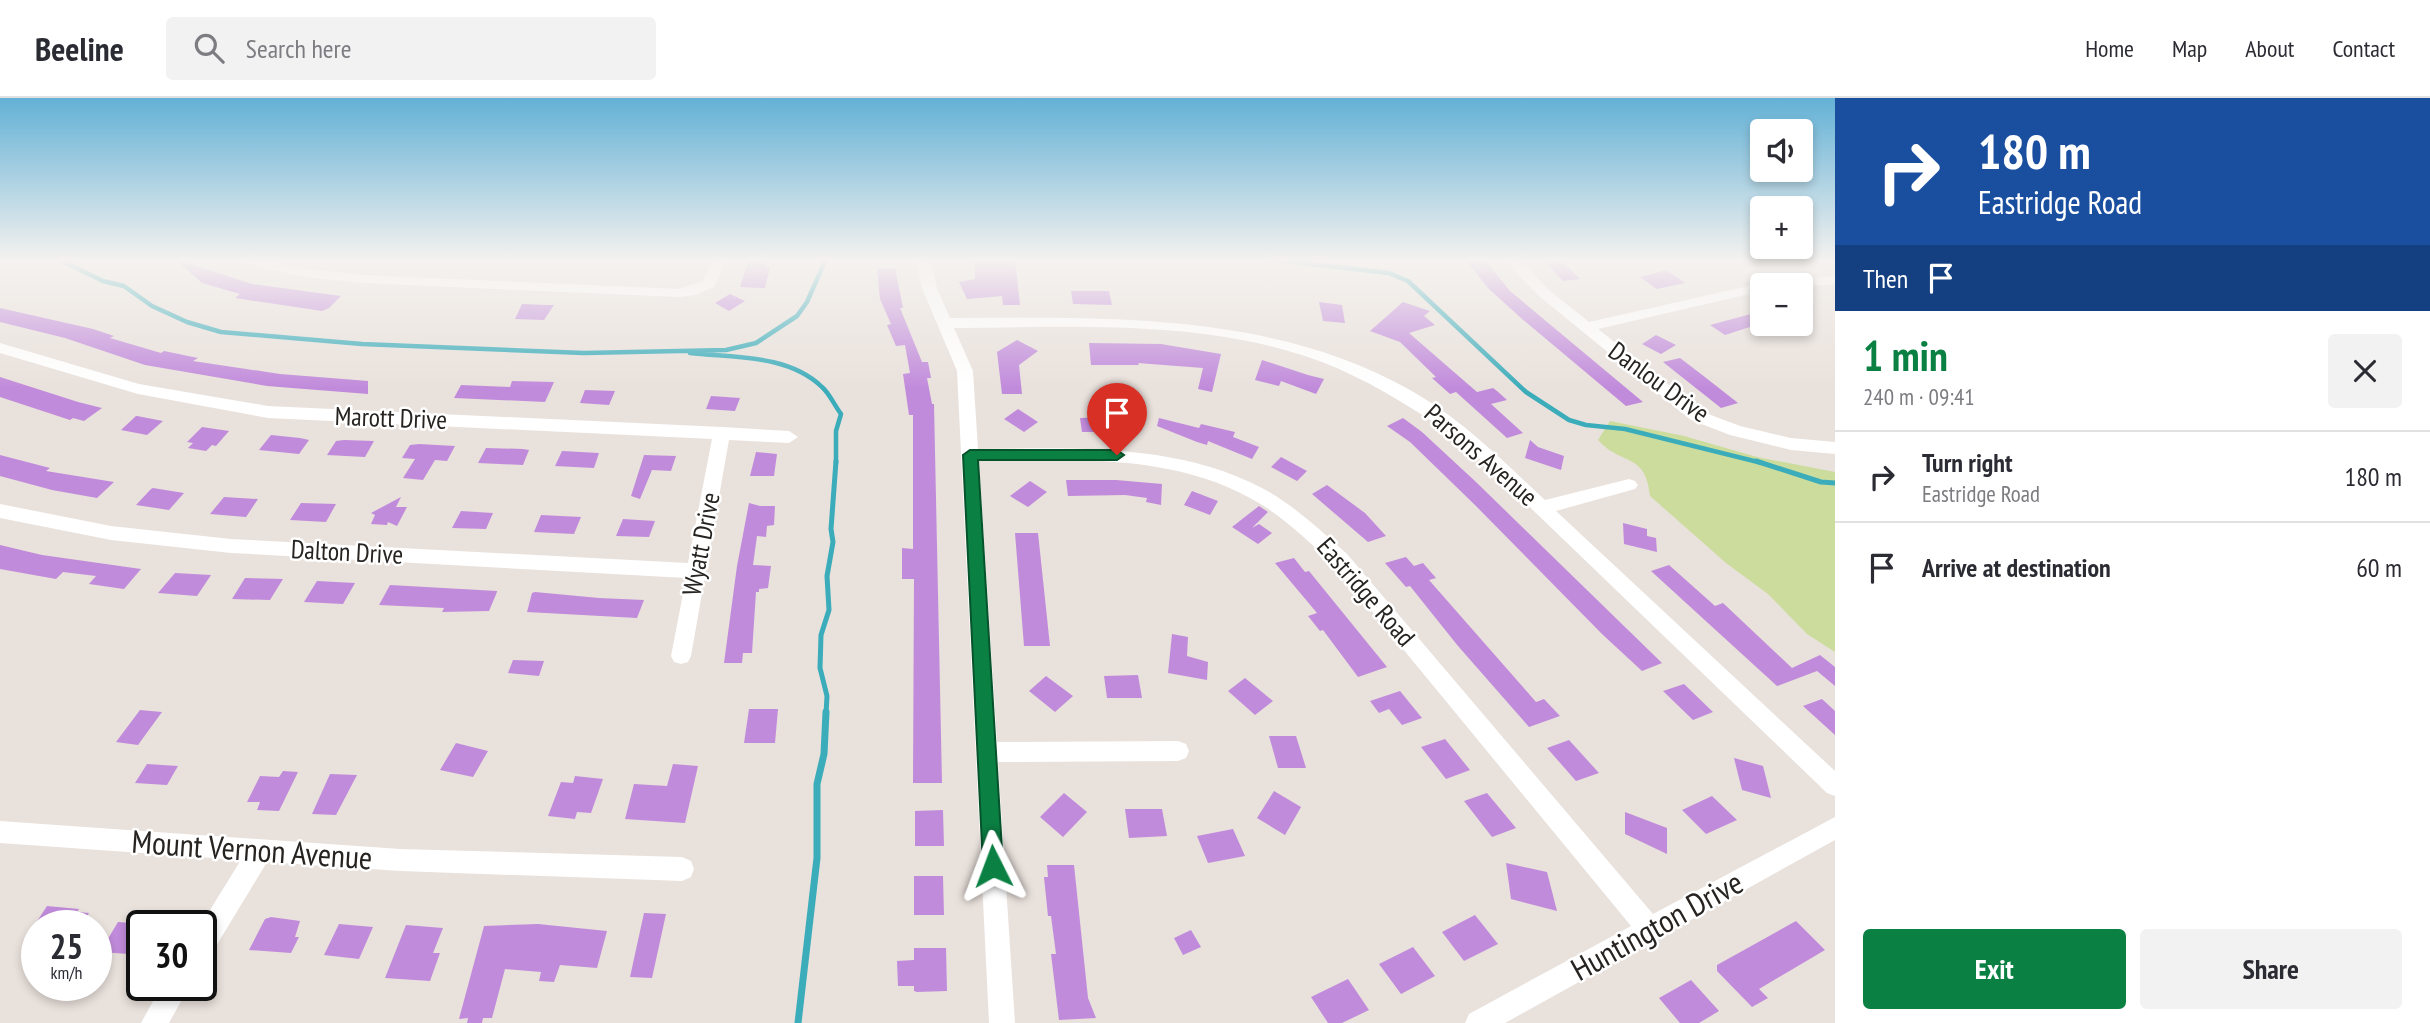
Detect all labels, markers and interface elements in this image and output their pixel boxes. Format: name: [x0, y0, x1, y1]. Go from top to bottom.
search box: [166, 17, 656, 80]
text: Beeline: [35, 27, 124, 70]
icon: search: [190, 29, 228, 67]
text: Search here: [246, 32, 351, 65]
text: Home: [2085, 33, 2134, 64]
text: Map: [2172, 33, 2207, 64]
text: About: [2245, 33, 2294, 64]
text: Contact: [2332, 33, 2395, 64]
map controls: [1750, 119, 1813, 336]
button: sound: [1750, 119, 1813, 182]
text: 180 m: [1978, 119, 2091, 183]
icon: right: [1863, 126, 1954, 217]
text: Eastridge Road: [1978, 181, 2142, 223]
button: +: [1750, 196, 1813, 259]
icon: arrive: [1922, 259, 1960, 297]
text: Then: [1863, 262, 1908, 295]
button: −: [1750, 273, 1813, 336]
text: 1 min: [1863, 328, 1948, 383]
street label: Danlou Drive: [1602, 334, 1716, 429]
button: close: [2328, 334, 2402, 408]
text: 240 m · 09:41: [1863, 382, 1975, 411]
pin: [1087, 383, 1147, 455]
icon: arrive: [1098, 394, 1136, 432]
street label: Parsons Avenue: [1418, 396, 1545, 513]
street label: Marott Drive: [334, 399, 448, 436]
text: Turn right: [1922, 446, 2013, 479]
icon: right: [1863, 458, 1901, 496]
text: 180 m: [2344, 460, 2402, 493]
text: Eastridge Road: [1922, 479, 2040, 508]
street label: Wyatt Drive: [674, 490, 727, 598]
street label: Eastridge Road: [1310, 531, 1423, 653]
street label: Dalton Drive: [290, 532, 404, 571]
icon: arrive: [1863, 549, 1901, 587]
text: Arrive at destination: [1922, 551, 2111, 584]
text: 60 m: [2356, 551, 2402, 584]
street label: Mount Vernon Avenue: [130, 820, 374, 878]
position arrow: [956, 829, 1030, 903]
street label: Huntington Drive: [1563, 861, 1750, 990]
speed limit sign: 30: [126, 910, 217, 1001]
text: 25: [50, 923, 83, 969]
button: Exit: [1863, 929, 2126, 1009]
button: Share: [2140, 929, 2402, 1009]
text: km/h: [51, 961, 82, 984]

